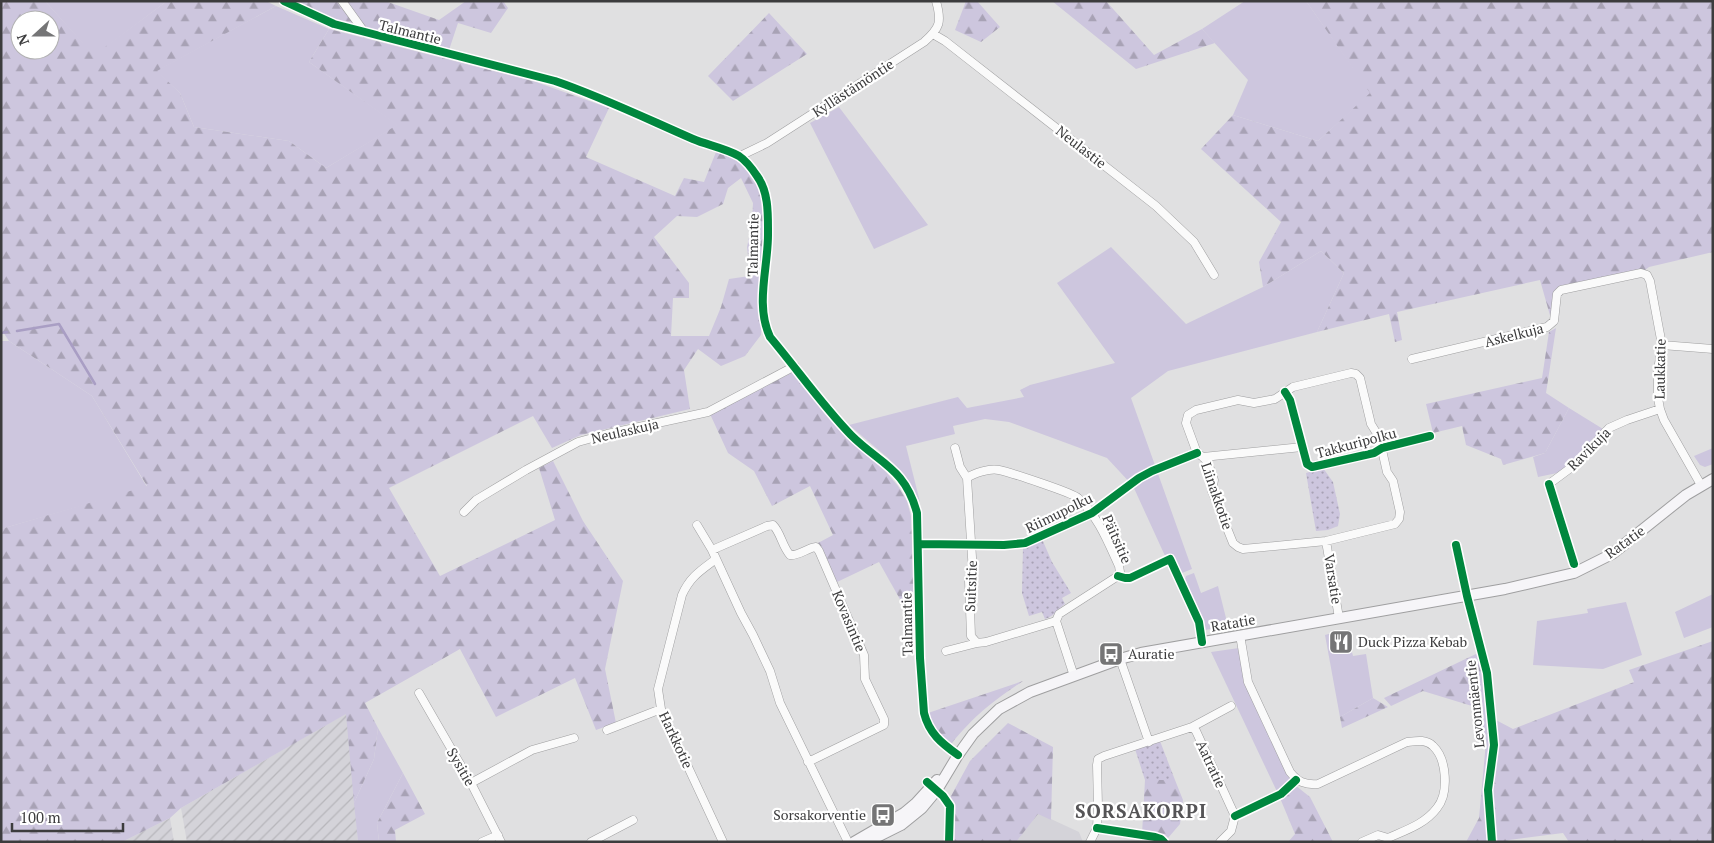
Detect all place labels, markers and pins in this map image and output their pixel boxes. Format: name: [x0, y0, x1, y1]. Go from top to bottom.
restaurant icon: Duck Pizza Kebab: [1328, 629, 1354, 655]
place label: Duck Pizza Kebab: [1358, 632, 1468, 651]
bus stop icon: Auratie: [1098, 641, 1124, 667]
place label: Auratie: [1128, 644, 1175, 663]
bus stop icon: Sorsakorventie: [870, 802, 896, 828]
place label: Sorsakorventie: [773, 805, 866, 824]

